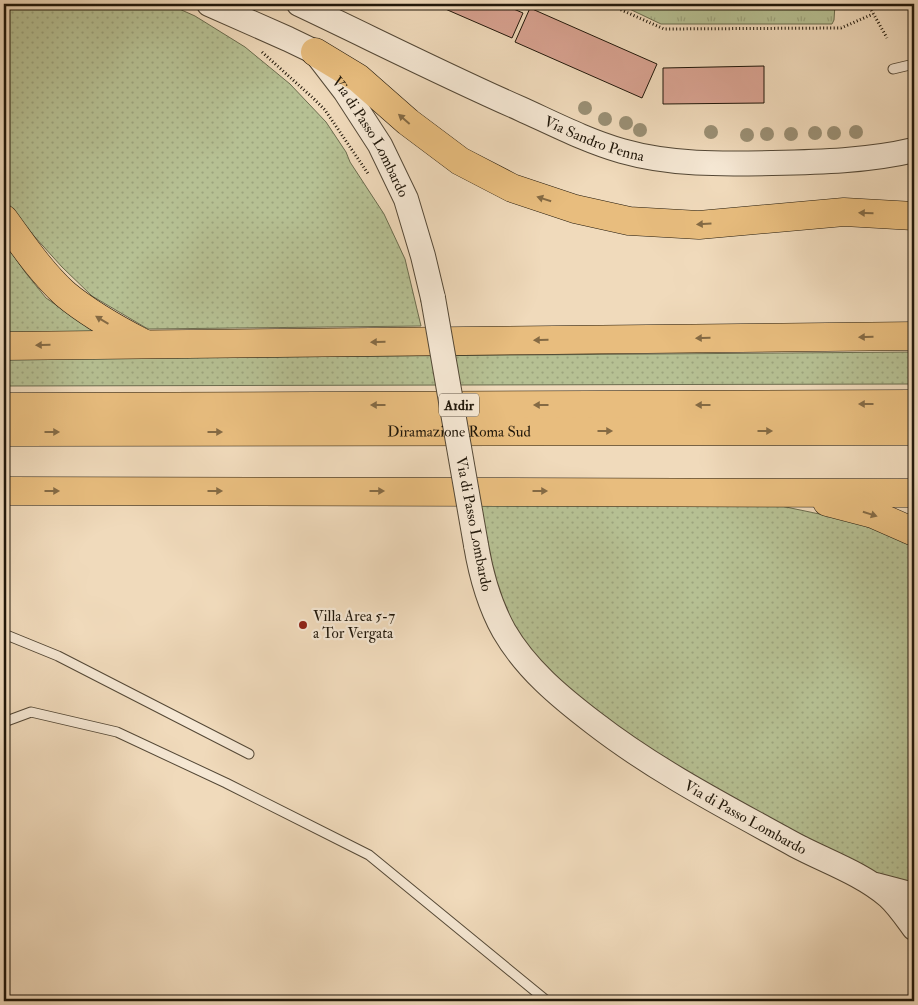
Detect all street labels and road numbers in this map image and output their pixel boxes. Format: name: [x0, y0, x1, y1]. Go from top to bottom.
street label: Via di Passo Lombardo: [327, 73, 413, 200]
street label: Via Sandro Penna: [541, 112, 647, 166]
road number: A1dir: [439, 394, 479, 416]
street label: Diramazione Roma Sud: [387, 422, 531, 442]
street label: Via di Passo Lombardo: [451, 455, 496, 593]
street label: Via di Passo Lombardo: [680, 776, 809, 859]

